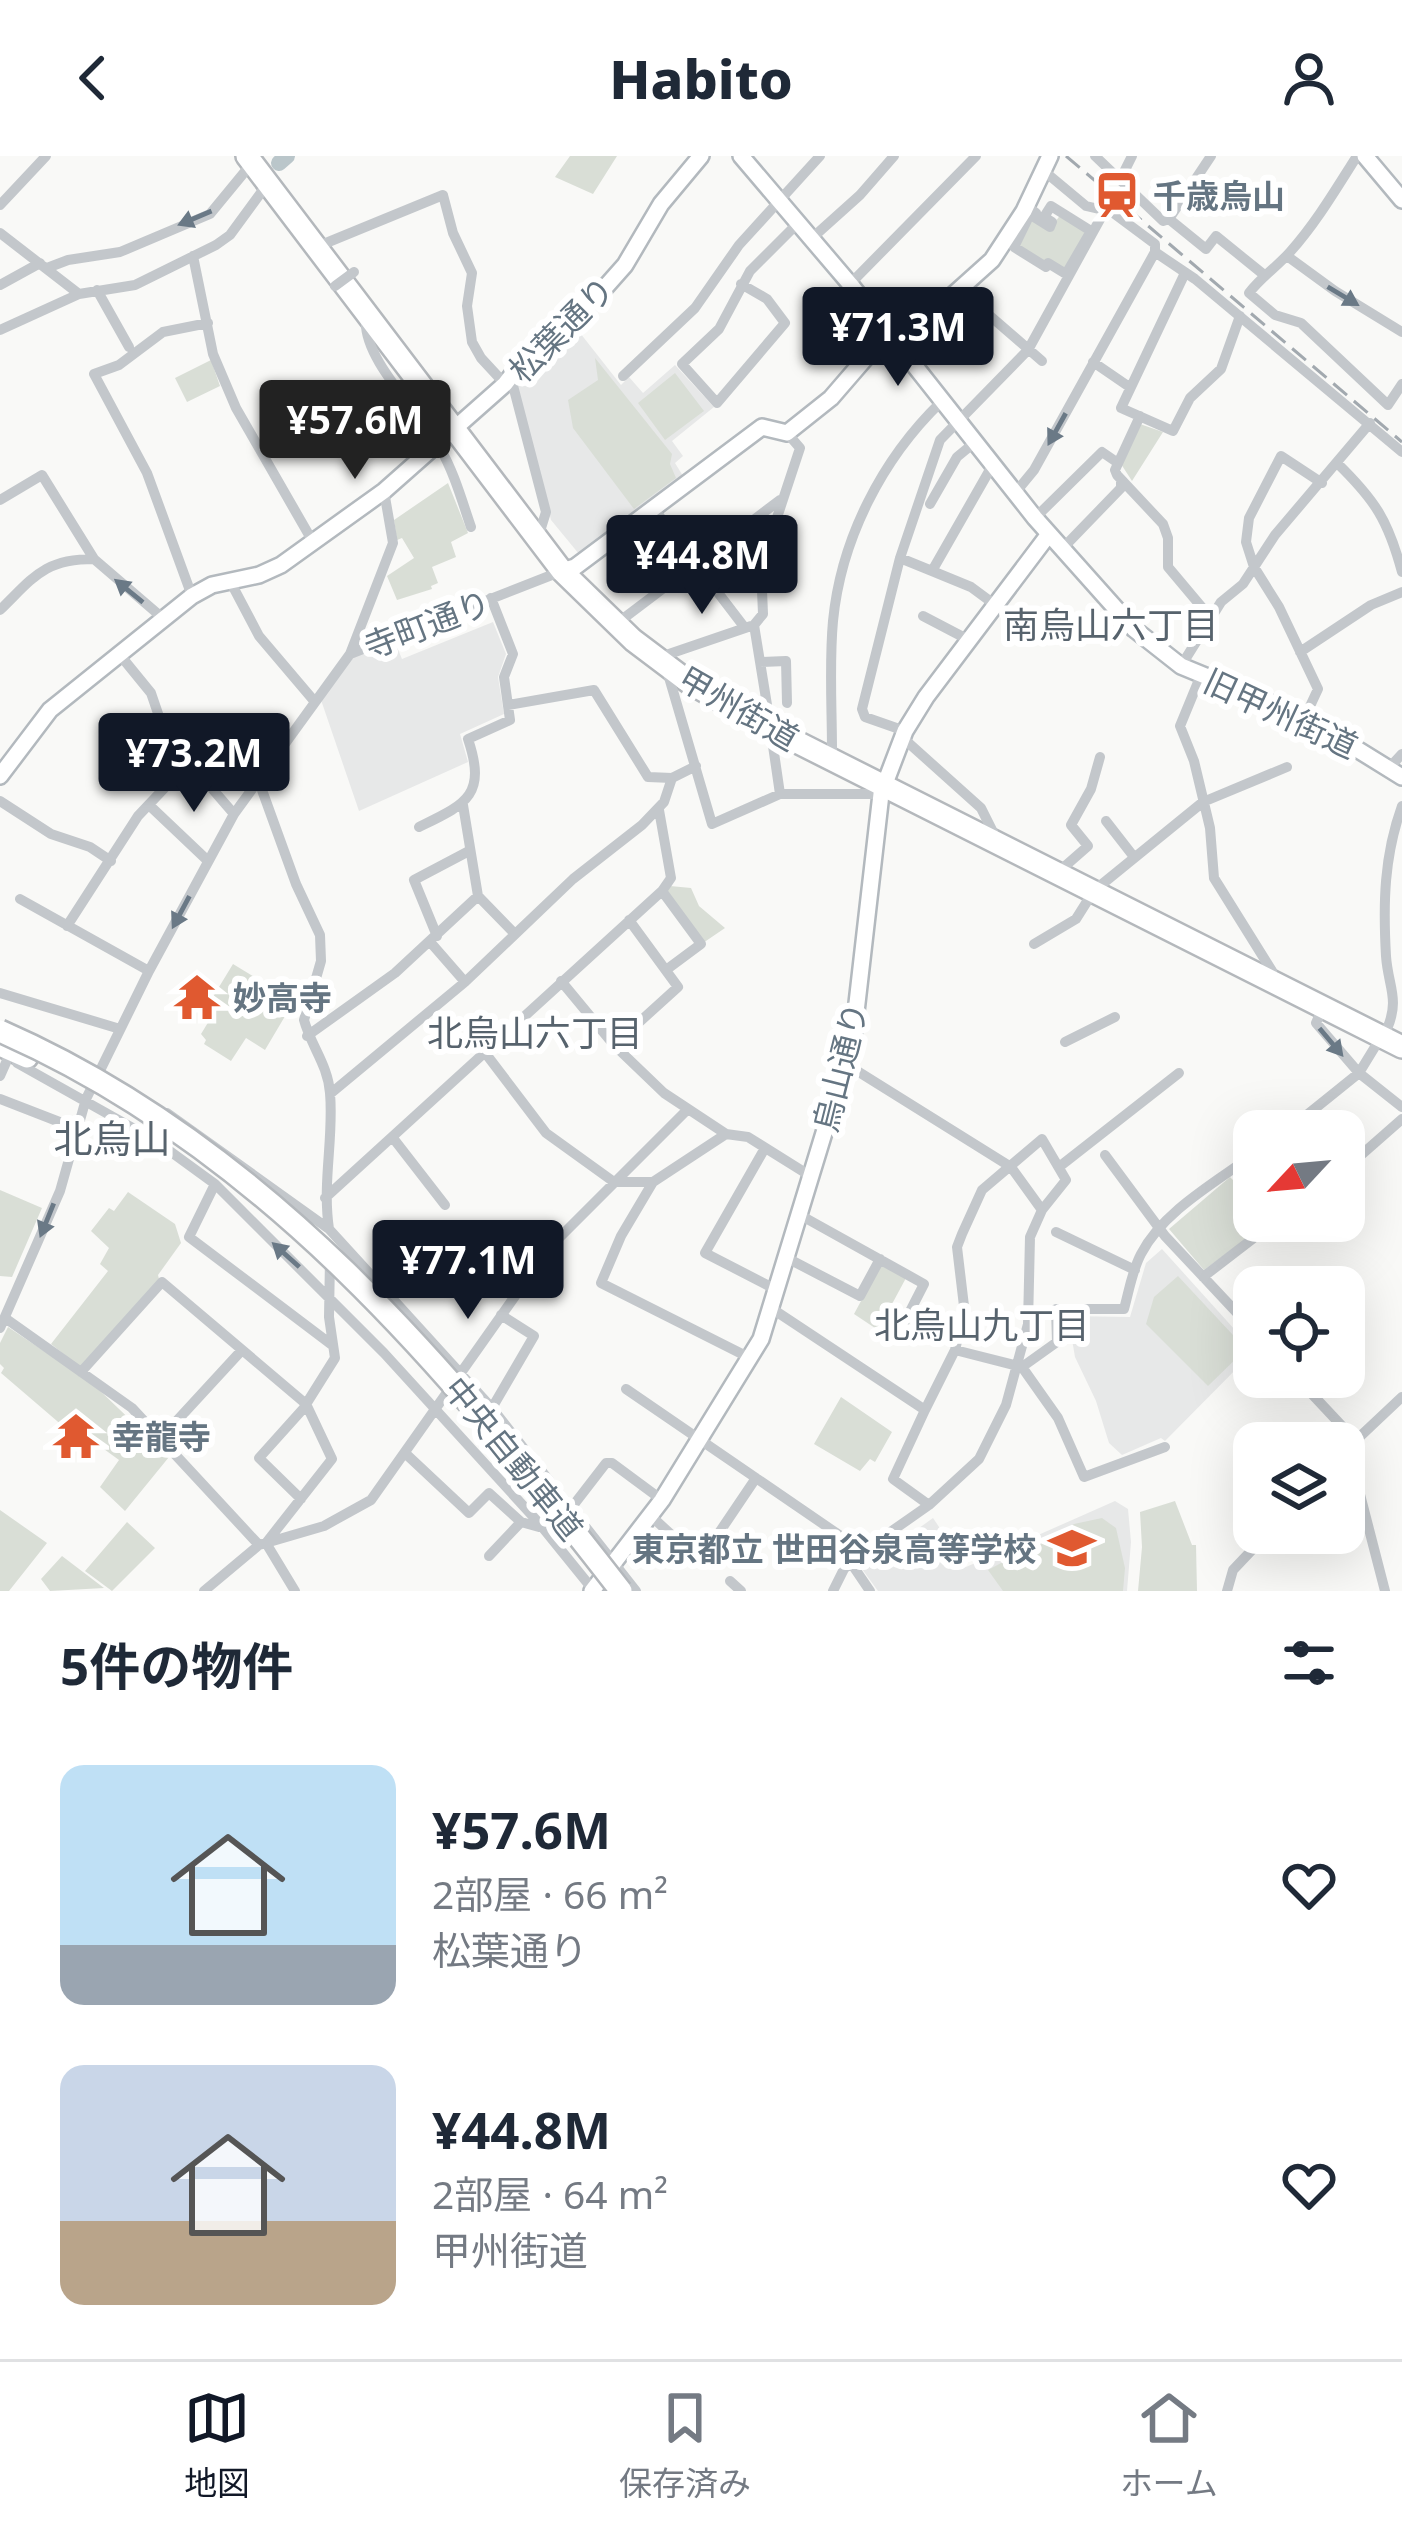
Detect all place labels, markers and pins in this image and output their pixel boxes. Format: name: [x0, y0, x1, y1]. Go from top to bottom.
station icon: 千歳烏山: [1092, 170, 1142, 220]
place label: 千歳烏山: [1153, 173, 1285, 218]
pin: ¥71.3M: [800, 287, 996, 389]
pin: ¥57.6M: [257, 380, 453, 482]
pin: ¥44.8M: [604, 515, 800, 617]
pin: ¥73.2M: [96, 713, 292, 815]
temple icon: 妙高寺: [172, 972, 222, 1022]
place label: 妙高寺: [233, 975, 332, 1020]
pin: ¥77.1M: [370, 1220, 566, 1322]
temple icon: 幸龍寺: [51, 1411, 101, 1461]
place label: 幸龍寺: [112, 1414, 211, 1459]
school or university icon: 東京都立 世田谷泉高等学校: [1047, 1523, 1097, 1573]
place label: 東京都立 世田谷泉高等学校: [631, 1526, 1036, 1571]

